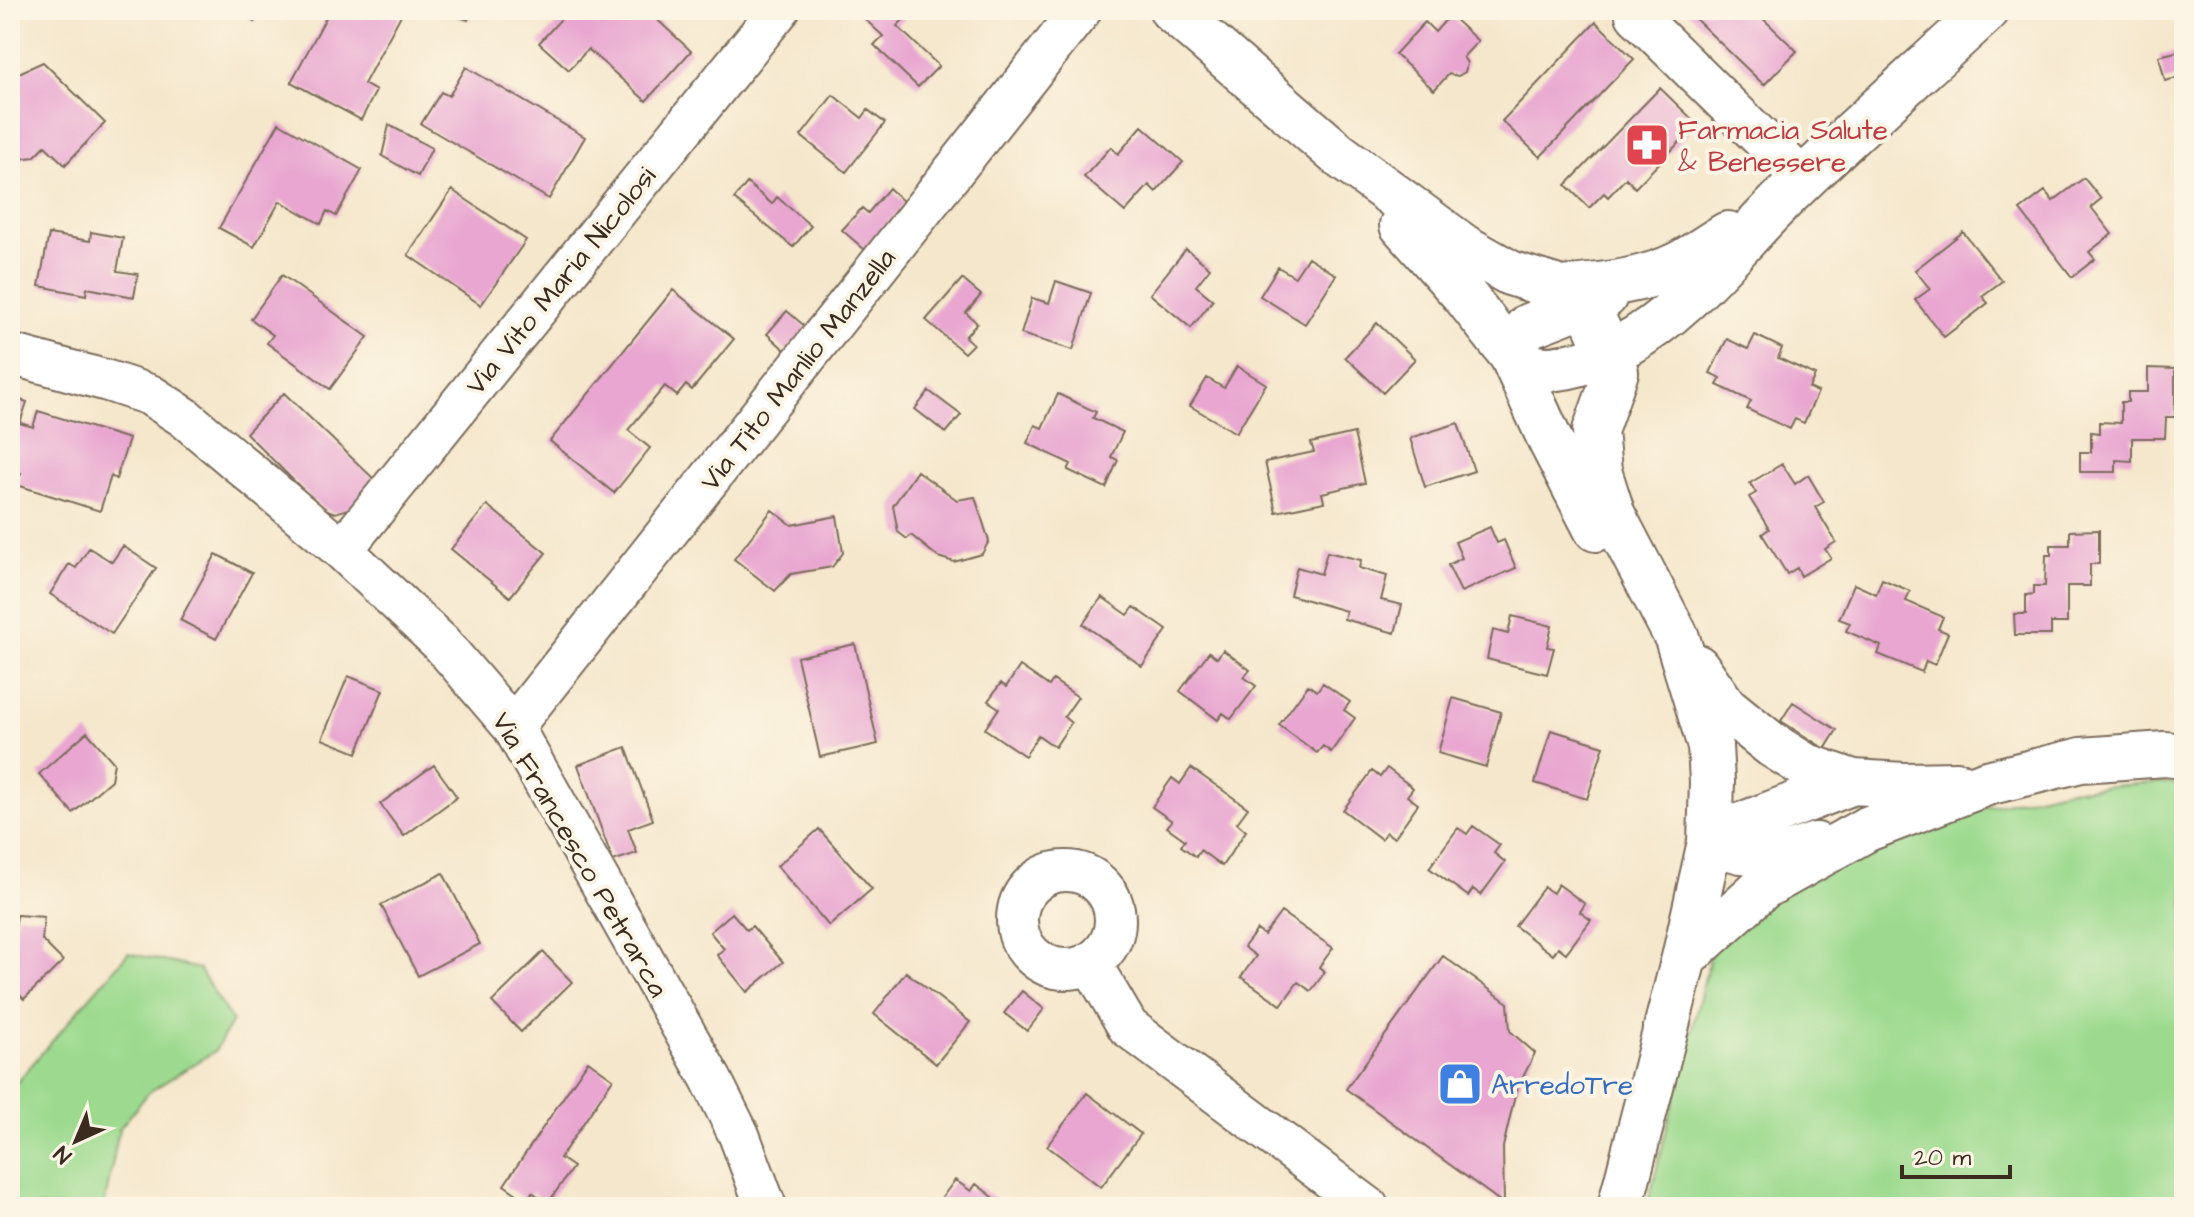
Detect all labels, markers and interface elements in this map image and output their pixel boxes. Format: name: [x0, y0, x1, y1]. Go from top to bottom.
place label: Farmacia Salute & Benessere: [1678, 111, 1888, 182]
pharmacy icon: Farmacia Salute & Benessere: [1623, 121, 1671, 169]
street label: Via Vito Maria Nicolosi: [457, 158, 666, 403]
street label: Via Tito Manlio Manzella: [691, 241, 905, 499]
street label: Via Francesco Petrarca: [482, 705, 677, 1005]
shop icon: ArredoTre: [1436, 1060, 1484, 1108]
place label: ArredoTre: [1491, 1066, 1633, 1105]
north arrow: [36, 1101, 116, 1181]
scale bar: [1902, 1129, 2010, 1179]
text: N: [47, 1138, 79, 1170]
text: 20 m: [1914, 1141, 1971, 1175]

